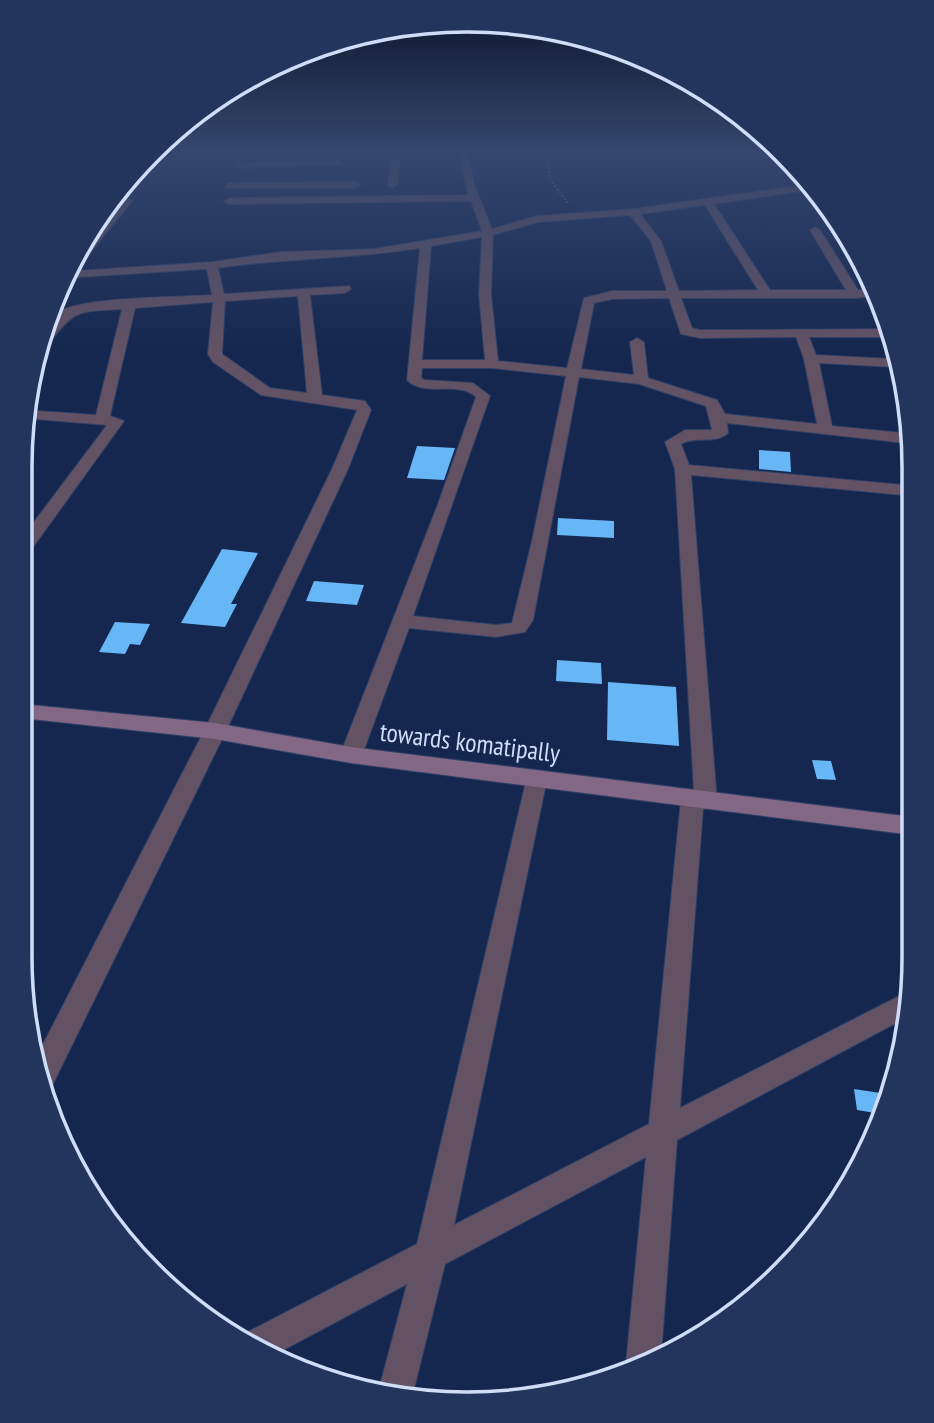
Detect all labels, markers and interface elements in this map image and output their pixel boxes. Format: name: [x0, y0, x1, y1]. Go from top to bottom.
street label: towards komatipally: [378, 715, 562, 769]

